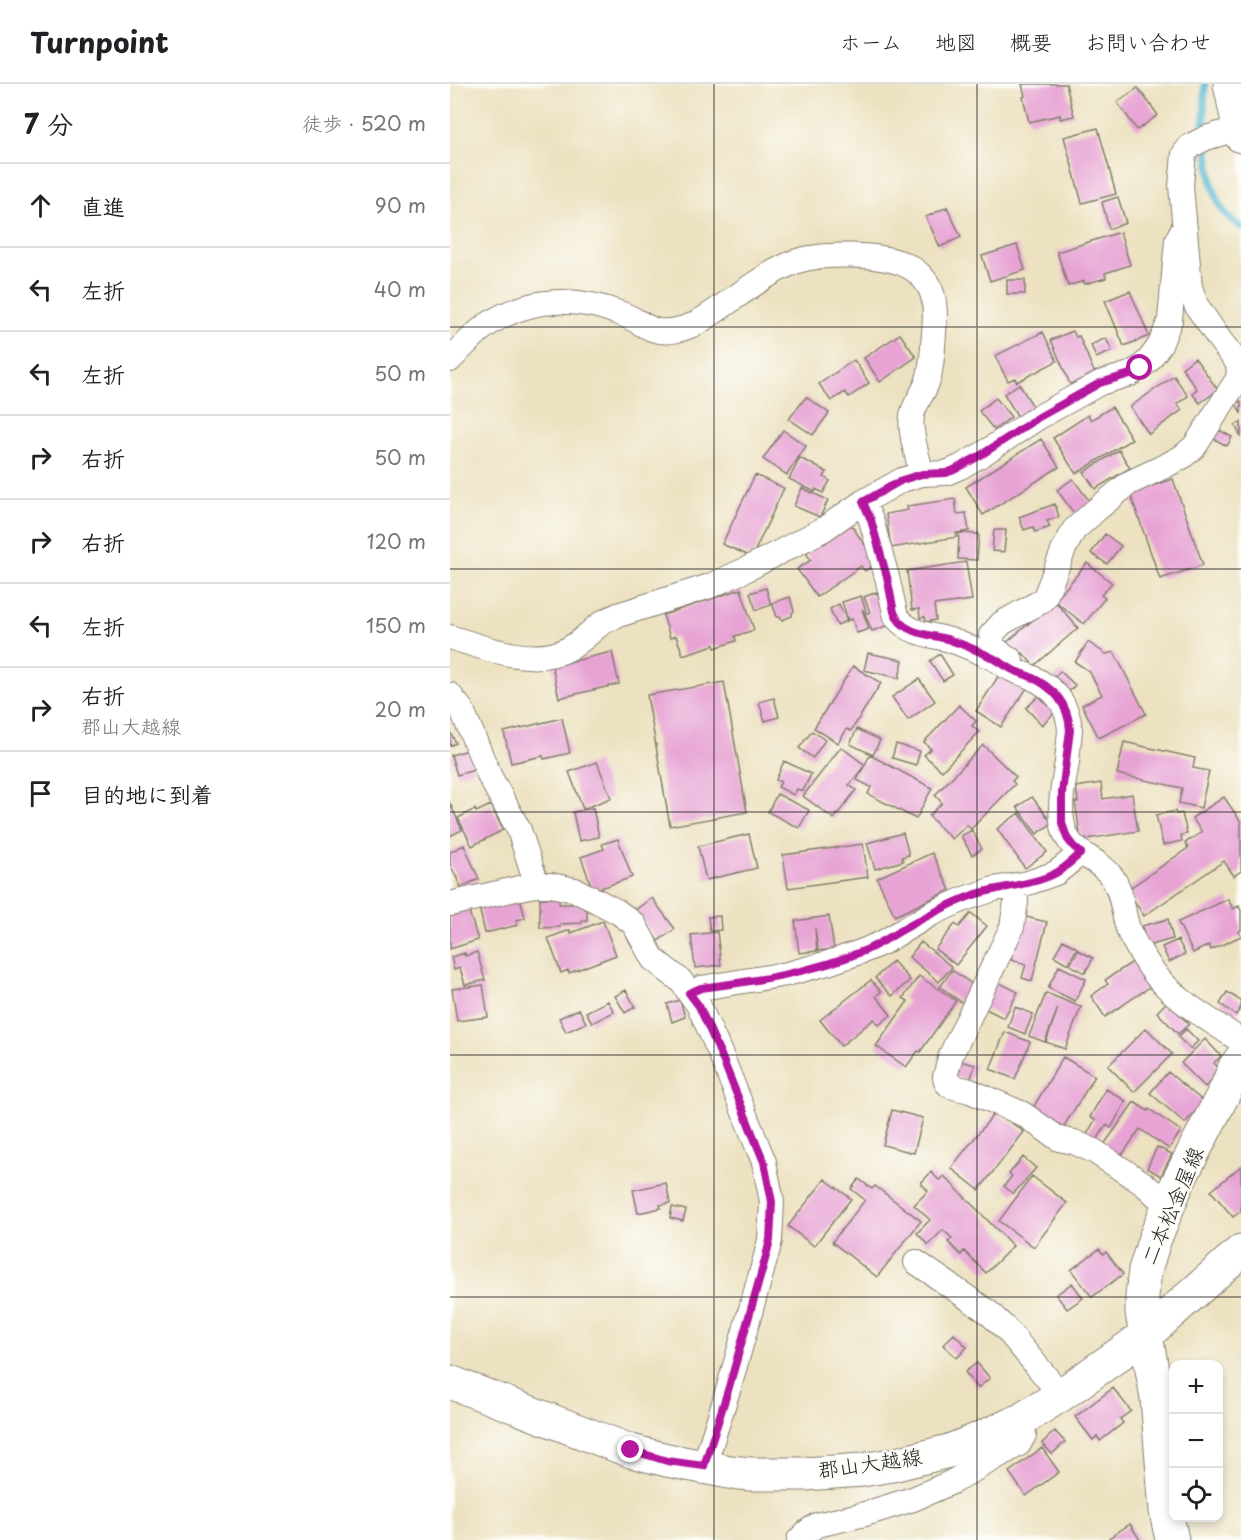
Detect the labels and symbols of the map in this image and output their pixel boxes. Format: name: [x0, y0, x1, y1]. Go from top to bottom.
route start: [1126, 354, 1152, 380]
street label: 二本松金屋線: [1132, 1141, 1211, 1269]
route end: [617, 1436, 643, 1462]
street label: 郡山大越線: [816, 1439, 924, 1485]

